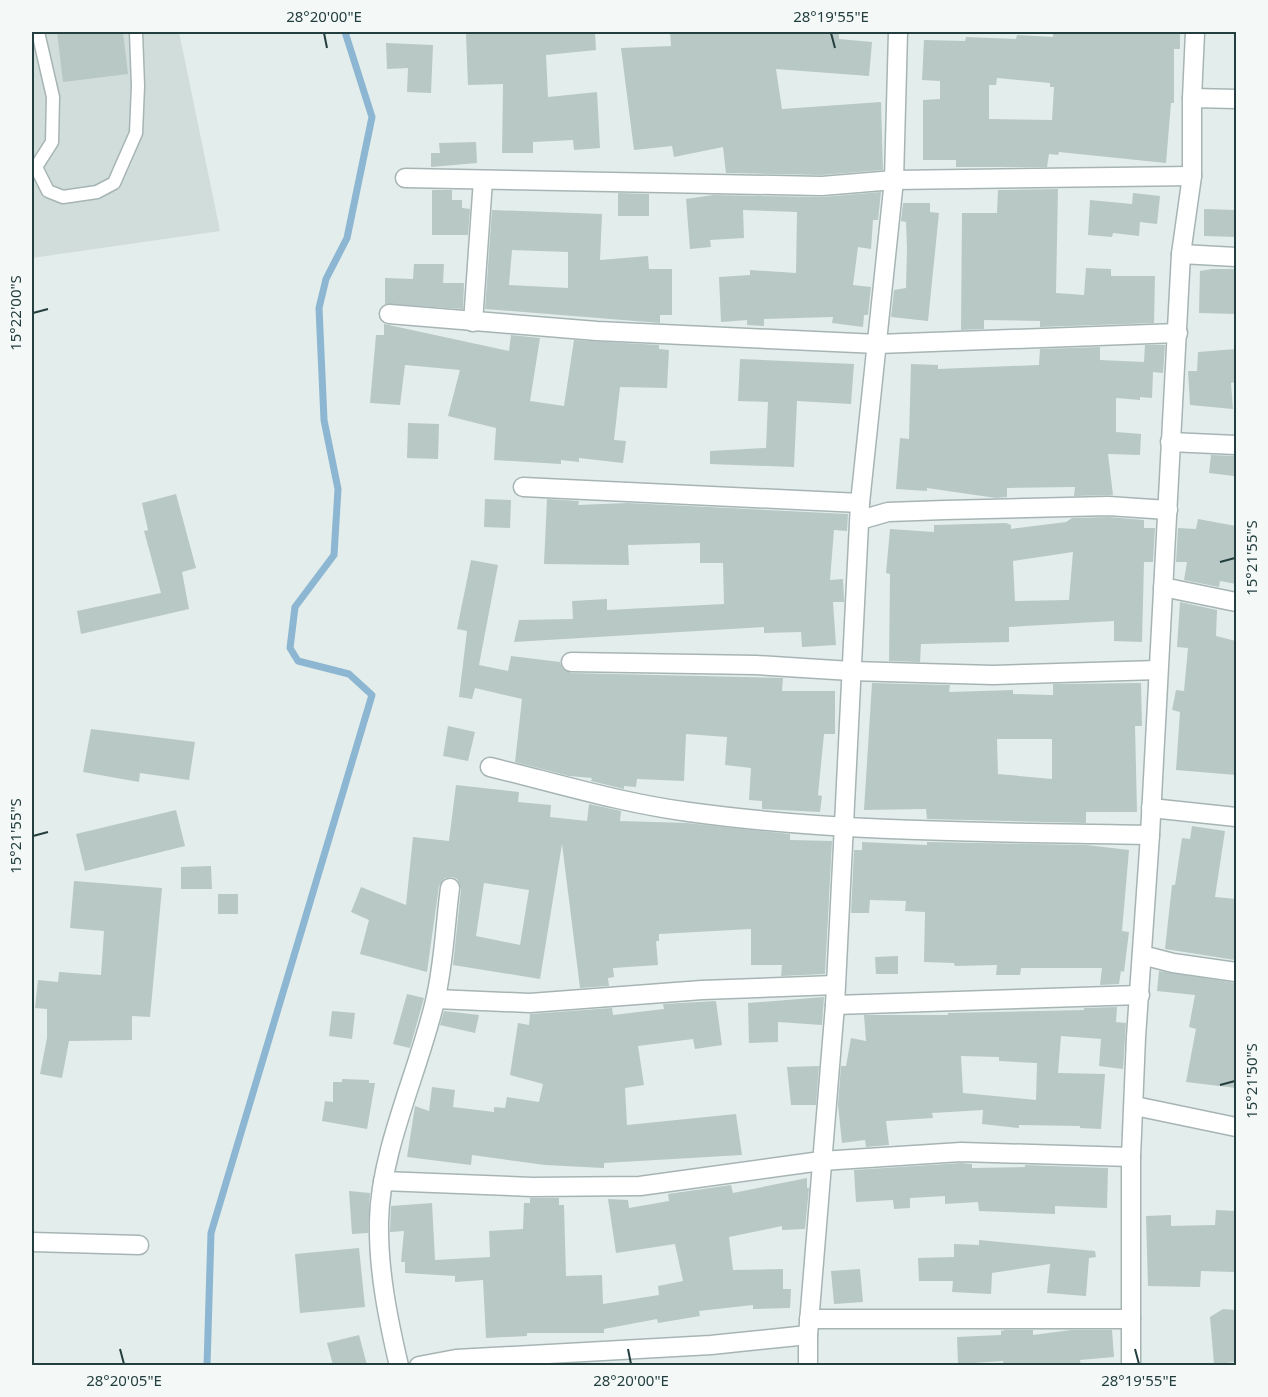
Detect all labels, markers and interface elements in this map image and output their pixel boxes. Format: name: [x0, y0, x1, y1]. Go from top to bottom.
text: 28°20'00"E: [286, 6, 362, 26]
text: 28°19'55"E: [793, 6, 869, 26]
text: 15°22'00"S: [5, 275, 25, 351]
text: 15°21'55"S: [1241, 520, 1261, 596]
text: 15°21'55"S: [5, 798, 25, 874]
text: 15°21'50"S: [1241, 1043, 1261, 1119]
text: 28°20'05"E: [86, 1370, 162, 1390]
text: 28°20'00"E: [593, 1370, 669, 1390]
text: 28°19'55"E: [1101, 1370, 1177, 1390]

